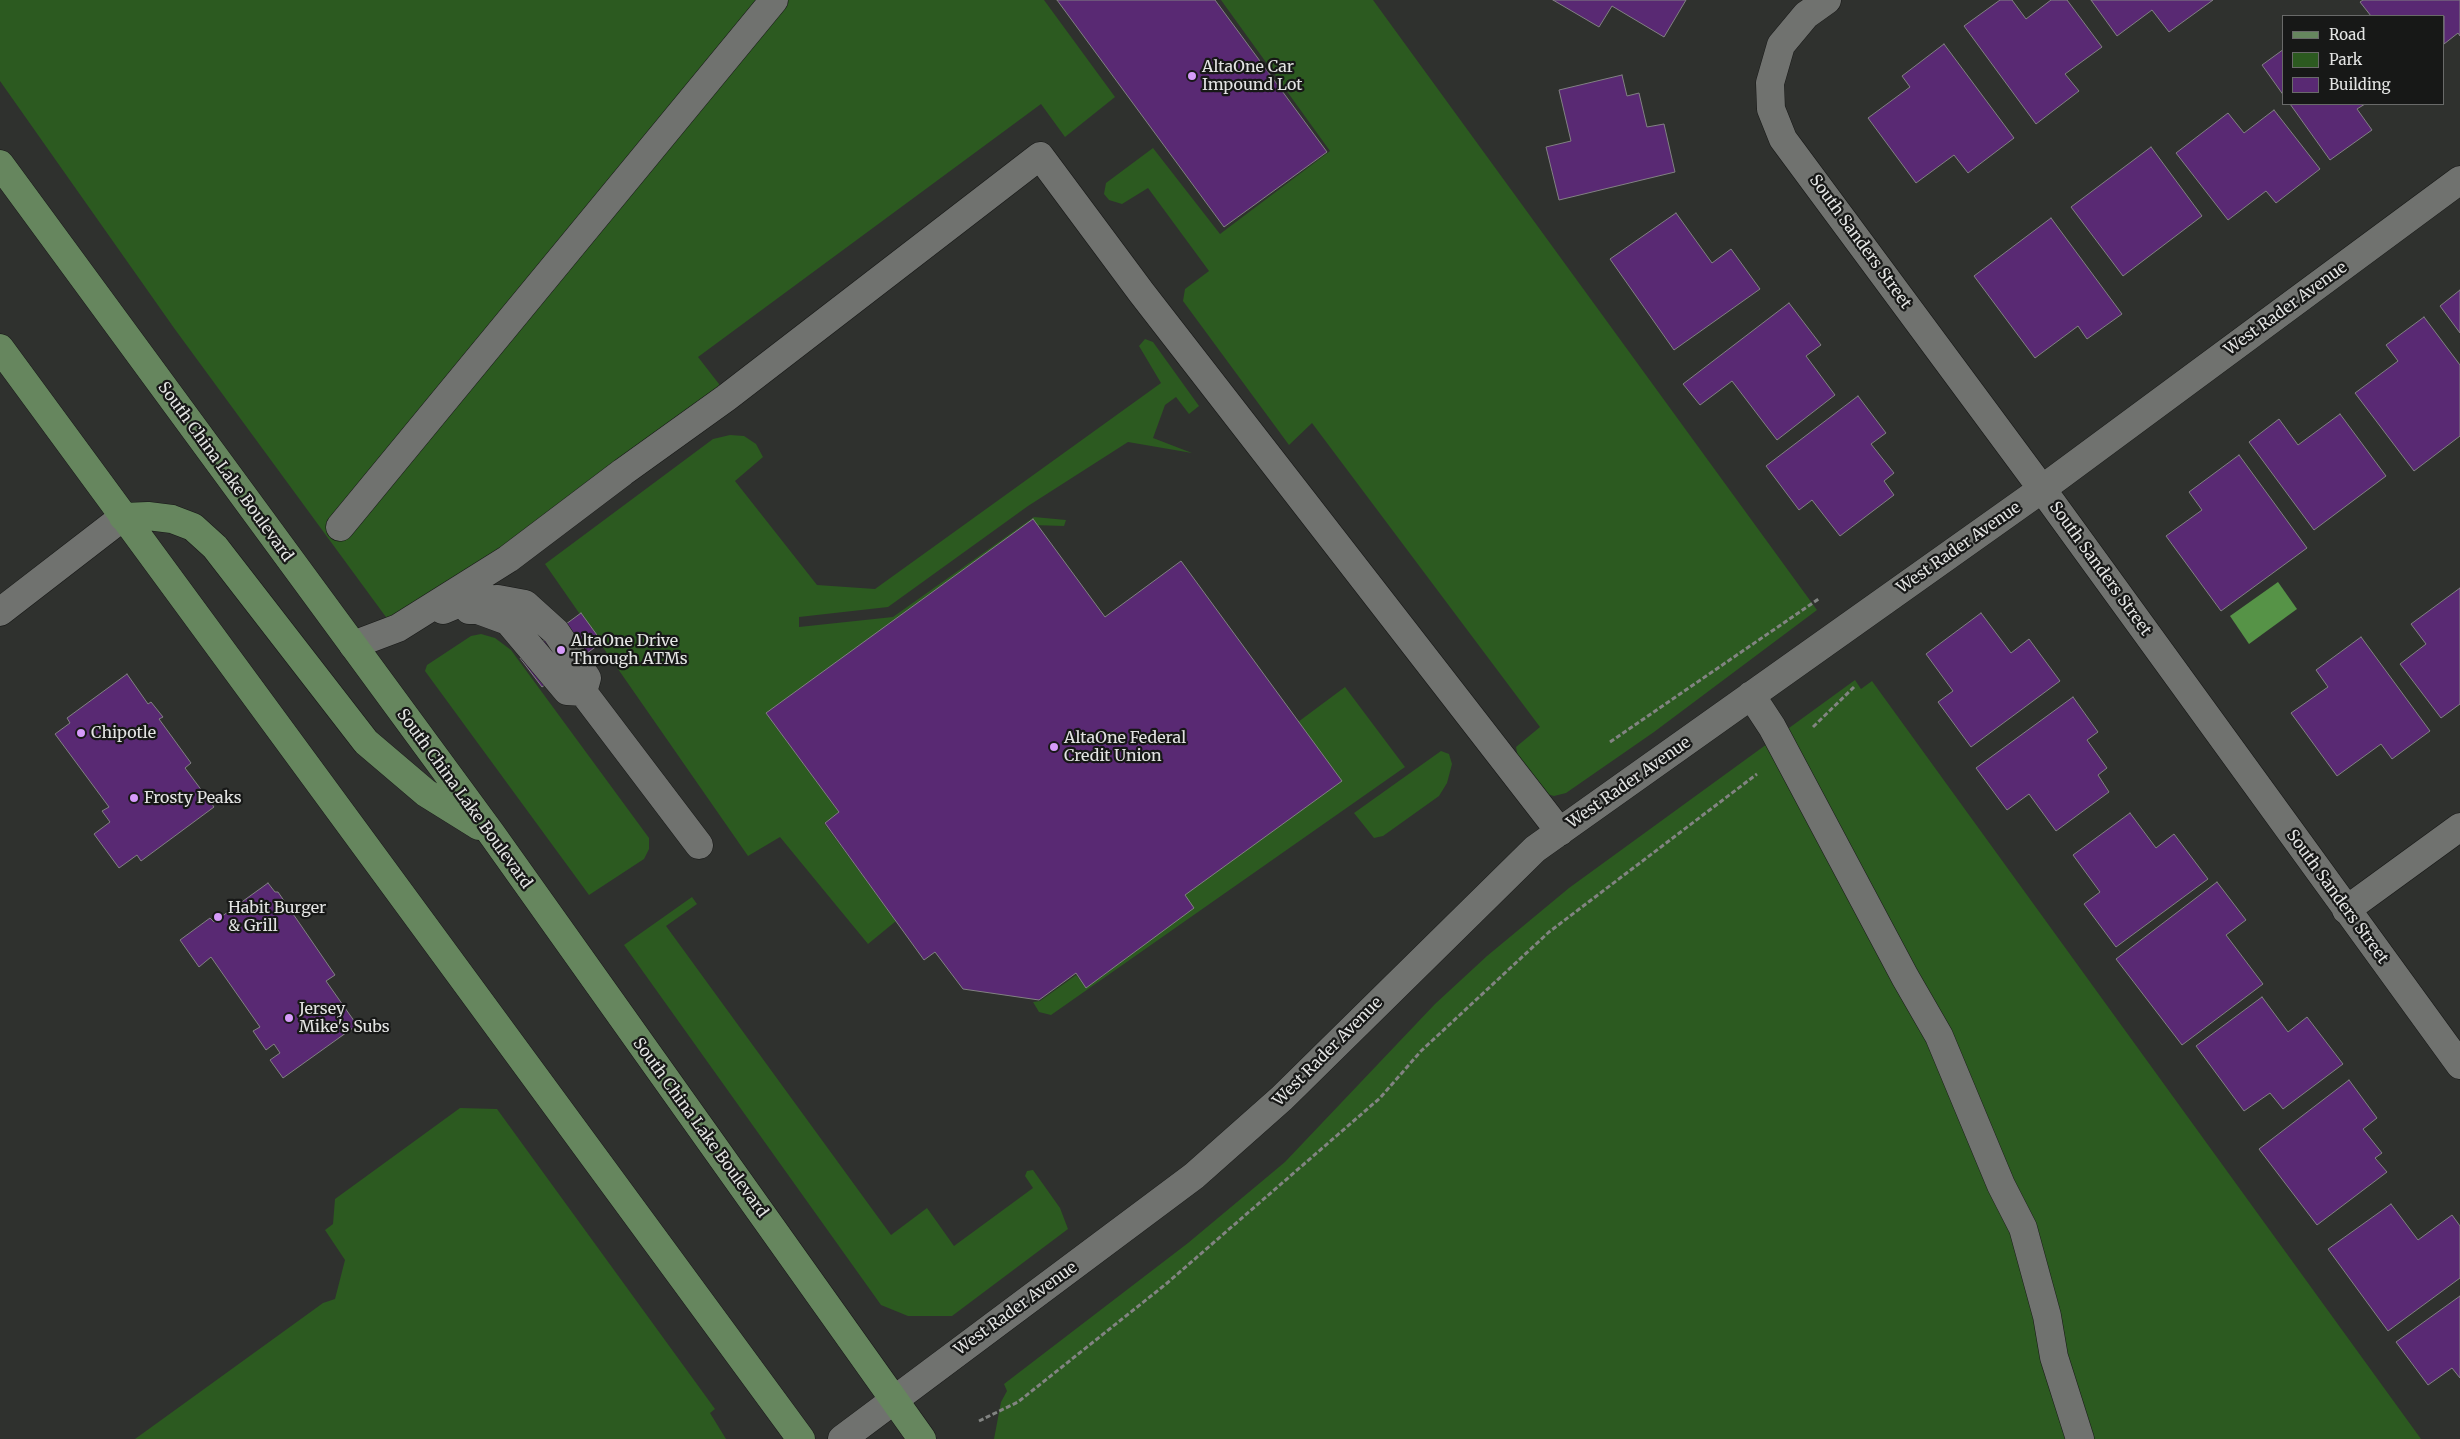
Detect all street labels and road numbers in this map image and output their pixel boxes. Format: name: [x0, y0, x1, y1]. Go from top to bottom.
street label: South Sanders Street: [1805, 171, 1915, 313]
street label: West Rader Avenue: [2221, 258, 2351, 360]
street label: South China Lake Boulevard: [153, 379, 297, 565]
street label: West Rader Avenue: [1893, 498, 2025, 598]
street label: South Sanders Street: [2045, 498, 2155, 640]
street label: South China Lake Boulevard: [392, 706, 536, 892]
street label: West Rader Avenue: [1563, 733, 1695, 833]
street label: South Sanders Street: [2282, 826, 2392, 968]
street label: West Rader Avenue: [1269, 993, 1387, 1111]
street label: South China Lake Boulevard: [628, 1035, 772, 1221]
street label: West Rader Avenue: [951, 1258, 1081, 1360]

